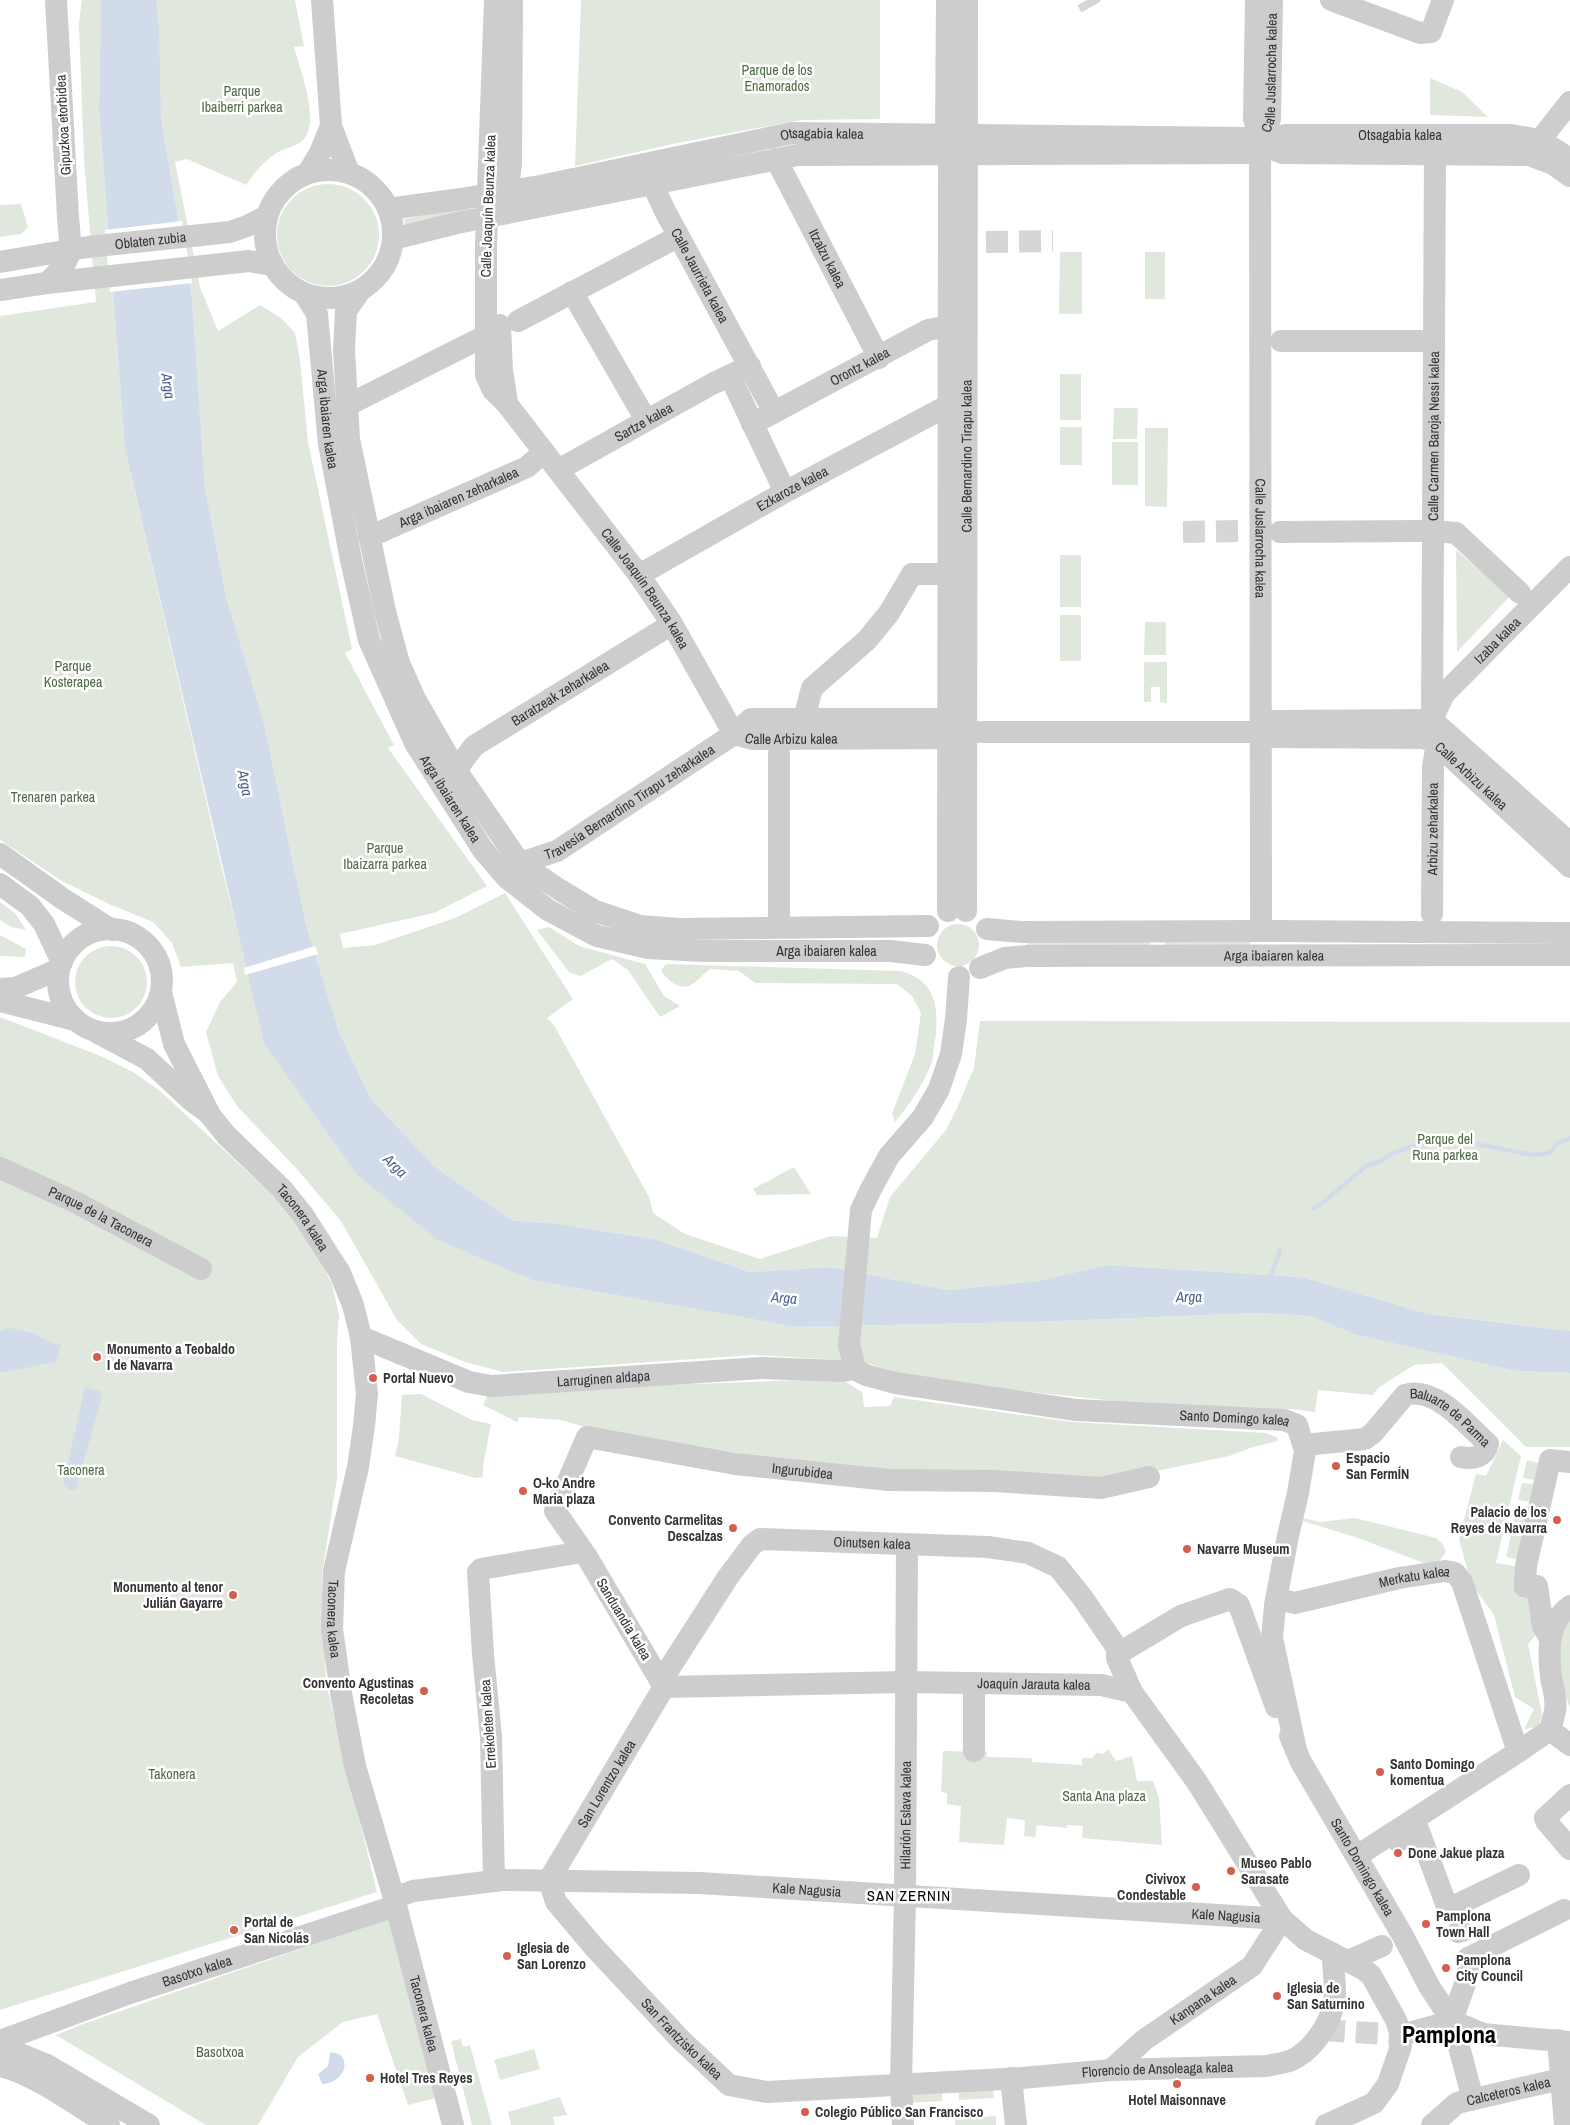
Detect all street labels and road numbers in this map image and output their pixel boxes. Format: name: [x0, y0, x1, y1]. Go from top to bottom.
street label: Calle Juslarrocha kalea: [1257, 12, 1281, 135]
street label: Gipuzkoa etorbidea: [51, 74, 75, 176]
street label: Otsagabia kalea: [778, 124, 864, 144]
street label: Otsagabia kalea: [1358, 126, 1442, 144]
street label: Calle Joaquín Beunza kalea: [477, 134, 500, 278]
street label: Calle Jaurrieta kalea: [667, 225, 733, 327]
street label: Itzalzu kalea: [805, 226, 850, 292]
street label: Oblaten zubia: [114, 228, 188, 253]
street label: Orontz kalea: [827, 343, 893, 390]
street label: Calle Carmen Baroja Nessi kalea: [1424, 350, 1443, 521]
street label: Arga ibaiaren kalea: [313, 367, 343, 471]
street label: Calle Bernardino Tirapu kalea: [957, 379, 976, 532]
street label: Sartze kalea: [611, 398, 676, 446]
street label: Ezkaroze kalea: [753, 462, 832, 515]
street label: Arga ibaiaren zeharkalea: [395, 463, 522, 532]
street label: Calle Juslarrocha kalea: [1251, 479, 1270, 599]
street label: Calle Joaquín Beunza kalea: [597, 524, 693, 652]
street label: Izaba kalea: [1470, 613, 1525, 668]
street label: Baratzeak zeharkalea: [508, 656, 613, 730]
street label: Calle Arbizu kalea: [743, 728, 838, 748]
street label: Calle Arbizu kalea: [1431, 738, 1512, 814]
street label: Travesía Bernardino Tirapu zeharkalea: [542, 740, 718, 864]
street label: Arga ibaiaren kalea: [415, 751, 485, 846]
street label: Arbizu zeharkalea: [1423, 782, 1442, 876]
street label: Arga ibaiaren kalea: [775, 942, 877, 960]
street label: Arga ibaiaren kalea: [1223, 946, 1325, 965]
street label: Taconera kalea: [273, 1180, 333, 1255]
street label: Parque de la Taconera: [46, 1182, 157, 1251]
street label: Larruginen aldapa: [556, 1366, 651, 1391]
street label: Baluarte de Parma: [1410, 1384, 1495, 1451]
street label: Santo Domingo kalea: [1179, 1406, 1293, 1431]
street label: Ingurubidea: [771, 1459, 834, 1483]
street label: Oinutsen kalea: [833, 1533, 912, 1553]
street label: Merkatu kalea: [1377, 1562, 1452, 1592]
street label: Sanduandia kalea: [592, 1575, 656, 1664]
street label: Taconera kalea: [323, 1580, 345, 1660]
street label: Joaquín Jarauta kalea: [977, 1674, 1091, 1694]
street label: Errekoleten kalea: [476, 1678, 500, 1769]
street label: San Lorentzo kalea: [573, 1736, 640, 1831]
street label: Hilarión Eslava kalea: [896, 1760, 915, 1869]
street label: Santo Domingo kalea: [1327, 1815, 1399, 1920]
street label: Kale Nagusia: [772, 1879, 842, 1901]
street label: Kale Nagusia: [1191, 1904, 1262, 1927]
street label: Basotxo kalea: [160, 1951, 235, 1991]
street label: Kanpana kalea: [1166, 1970, 1240, 2029]
street label: Taconera kalea: [405, 1973, 443, 2054]
street label: San Frantzisko kalea: [637, 1994, 727, 2084]
street label: Florencio de Ansoleaga kalea: [1081, 2058, 1234, 2082]
street label: Calceteros kalea: [1465, 2073, 1553, 2110]

